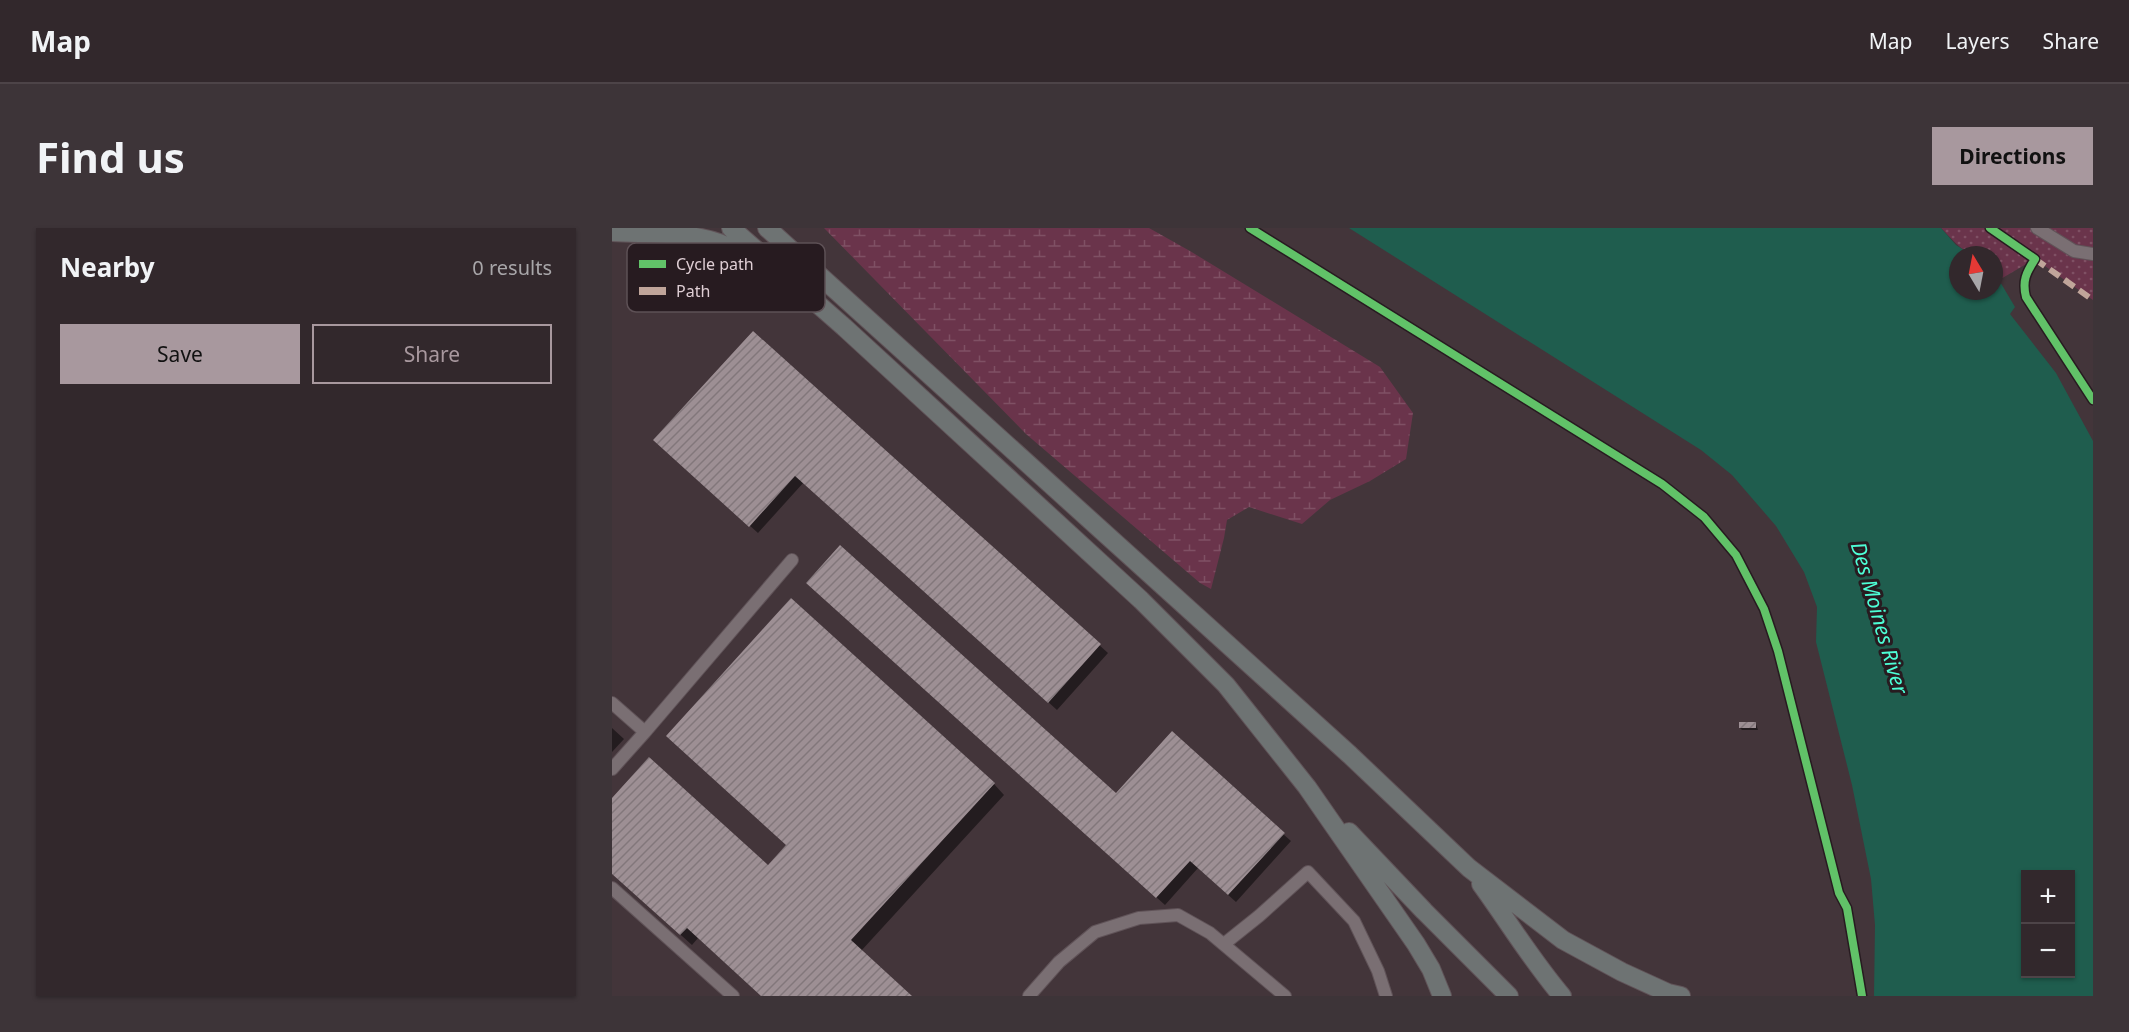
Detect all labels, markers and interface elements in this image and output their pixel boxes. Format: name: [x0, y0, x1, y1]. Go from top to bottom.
text: Map: [30, 22, 91, 60]
text: Map: [1869, 27, 1913, 55]
text: Layers: [1946, 27, 2010, 55]
text: Share: [2043, 27, 2099, 55]
button: Directions: [1932, 127, 2093, 185]
text: Find us: [36, 128, 185, 185]
legend: [627, 243, 825, 312]
north arrow: [1949, 246, 2003, 300]
text: Nearby: [60, 249, 155, 285]
text: Cycle path: [676, 253, 754, 275]
text: 0 results: [472, 254, 552, 281]
text: Path: [676, 280, 710, 302]
button: Save: [60, 324, 300, 384]
button: Share: [312, 324, 552, 384]
water label: Des Moines River: [1845, 538, 1916, 699]
map controls: [2021, 870, 2075, 978]
button: +: [2021, 870, 2075, 924]
button: −: [2021, 924, 2075, 978]

